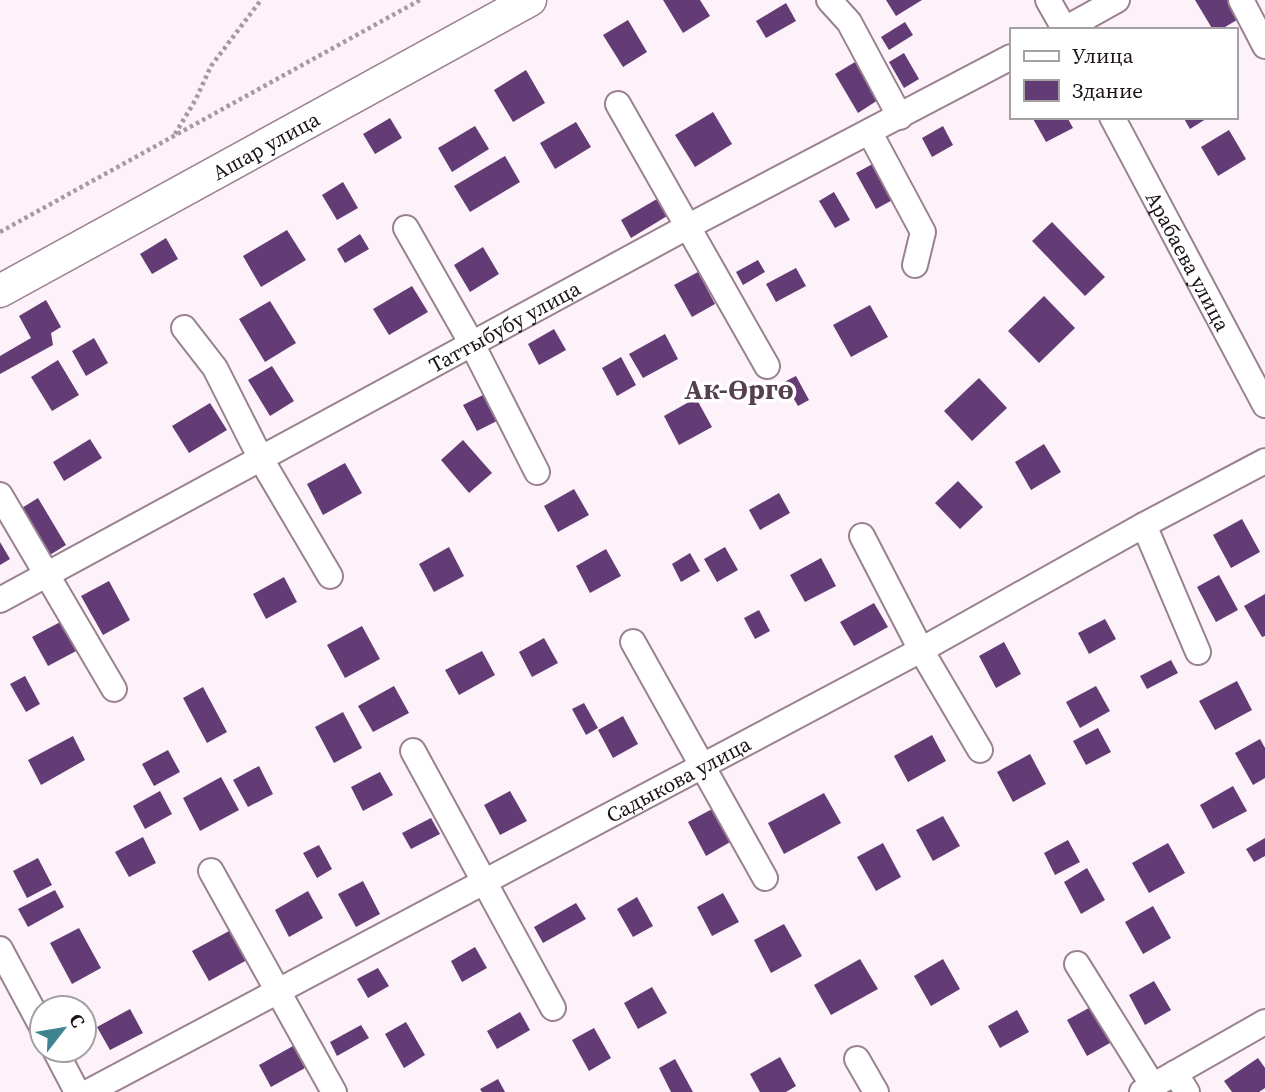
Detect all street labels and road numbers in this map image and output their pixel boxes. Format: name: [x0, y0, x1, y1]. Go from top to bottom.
street label: Ашар улица: [207, 104, 325, 186]
street label: Арабаева улица: [1139, 186, 1238, 336]
street label: Таттыбубу улица: [424, 273, 586, 379]
street label: Садыкова улица: [601, 728, 756, 829]

